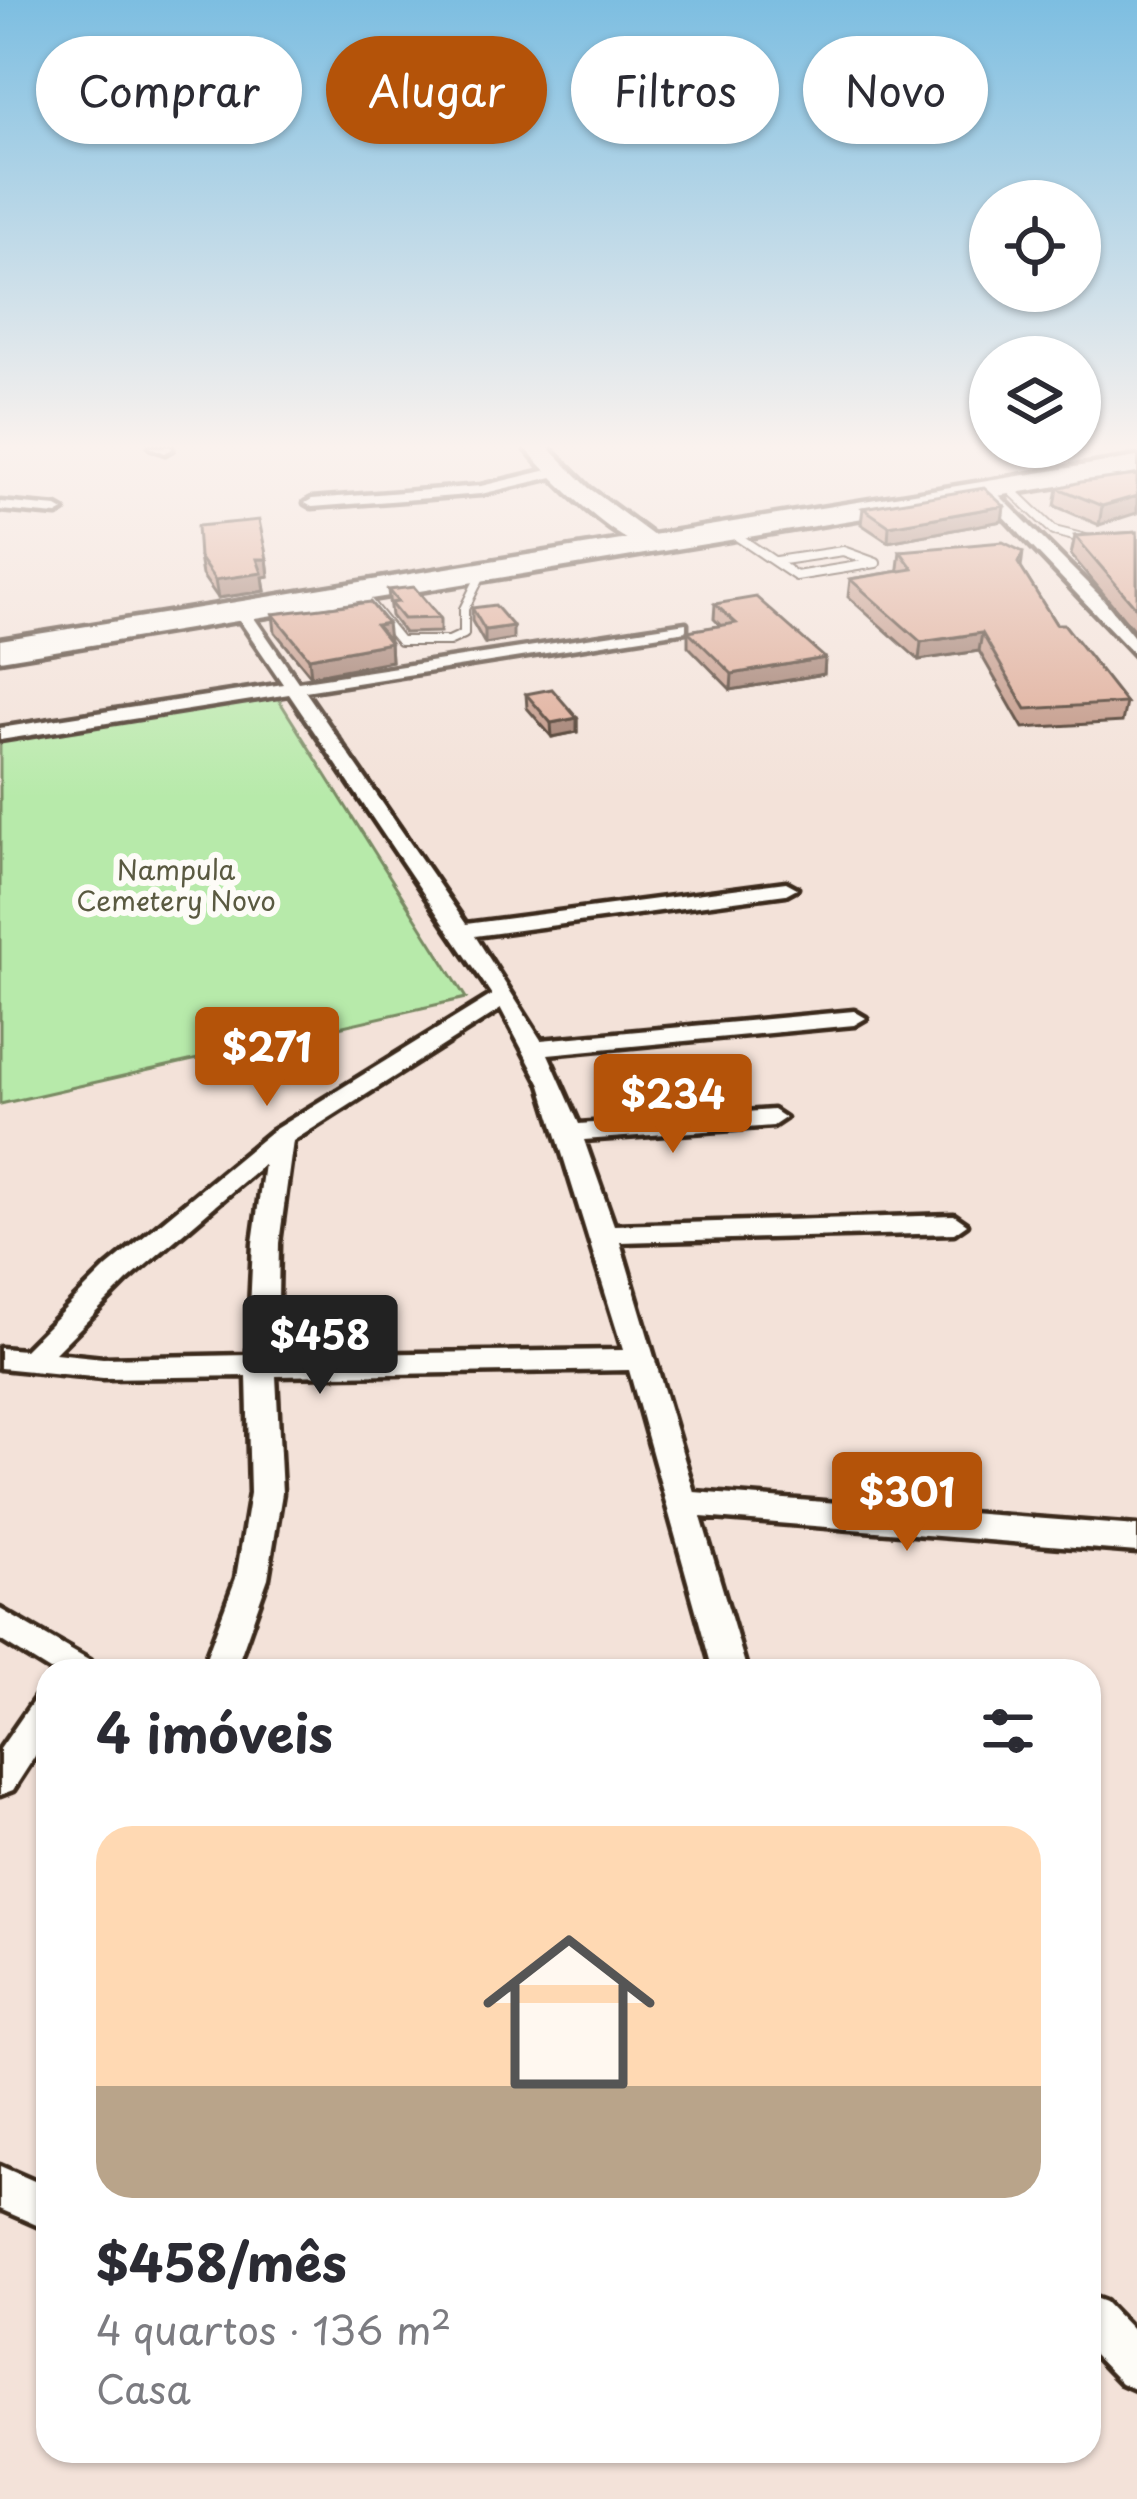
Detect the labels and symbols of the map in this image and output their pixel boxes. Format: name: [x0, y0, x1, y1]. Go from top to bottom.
park label: Nampula Cemetery Novo: [76, 848, 276, 920]
pin: $271: [196, 1007, 338, 1109]
pin: $234: [602, 1054, 744, 1156]
pin: $458: [249, 1295, 391, 1397]
pin: $301: [836, 1452, 978, 1554]

